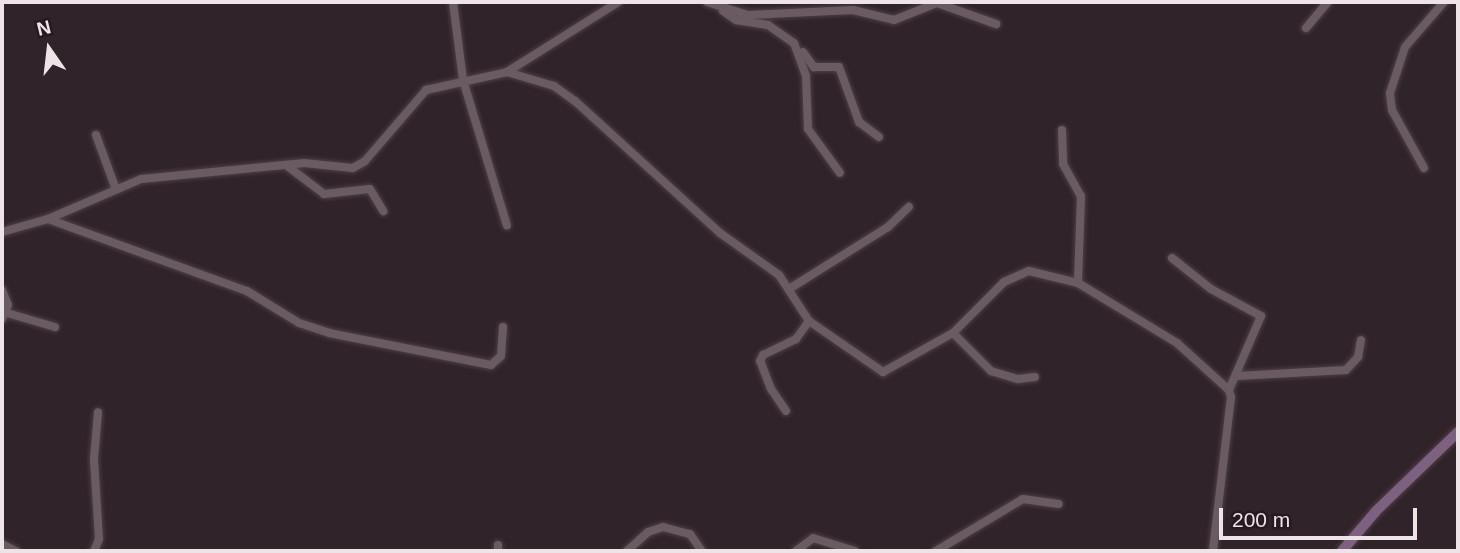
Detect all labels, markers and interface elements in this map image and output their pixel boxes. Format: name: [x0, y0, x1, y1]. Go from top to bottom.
north arrow: [14, 14, 84, 84]
text: N: [35, 16, 53, 40]
scale bar: [1222, 494, 1420, 538]
text: 200 m: [1232, 508, 1290, 531]

